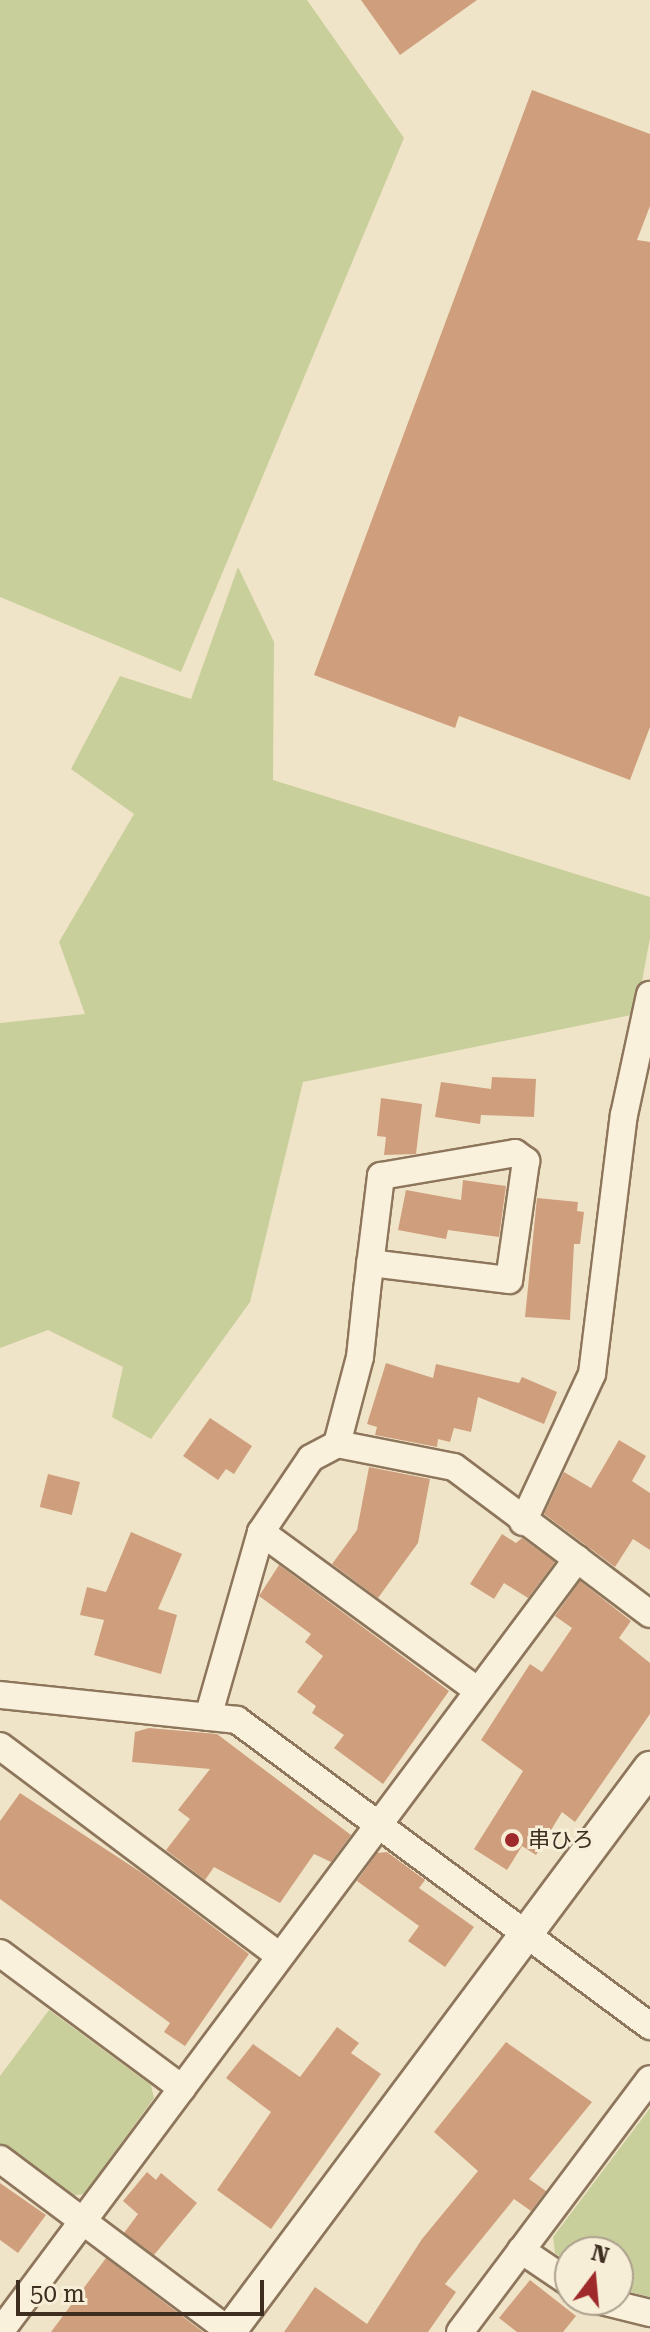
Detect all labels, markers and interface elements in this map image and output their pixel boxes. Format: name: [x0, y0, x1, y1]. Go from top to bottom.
place label: 串ひろ: [528, 1827, 594, 1853]
marker: 串ひろ: [503, 1831, 521, 1849]
north arrow: [554, 2236, 634, 2316]
text: N: [589, 2240, 612, 2269]
scale bar: [20, 2264, 268, 2314]
text: 50 m: [30, 2280, 85, 2308]

